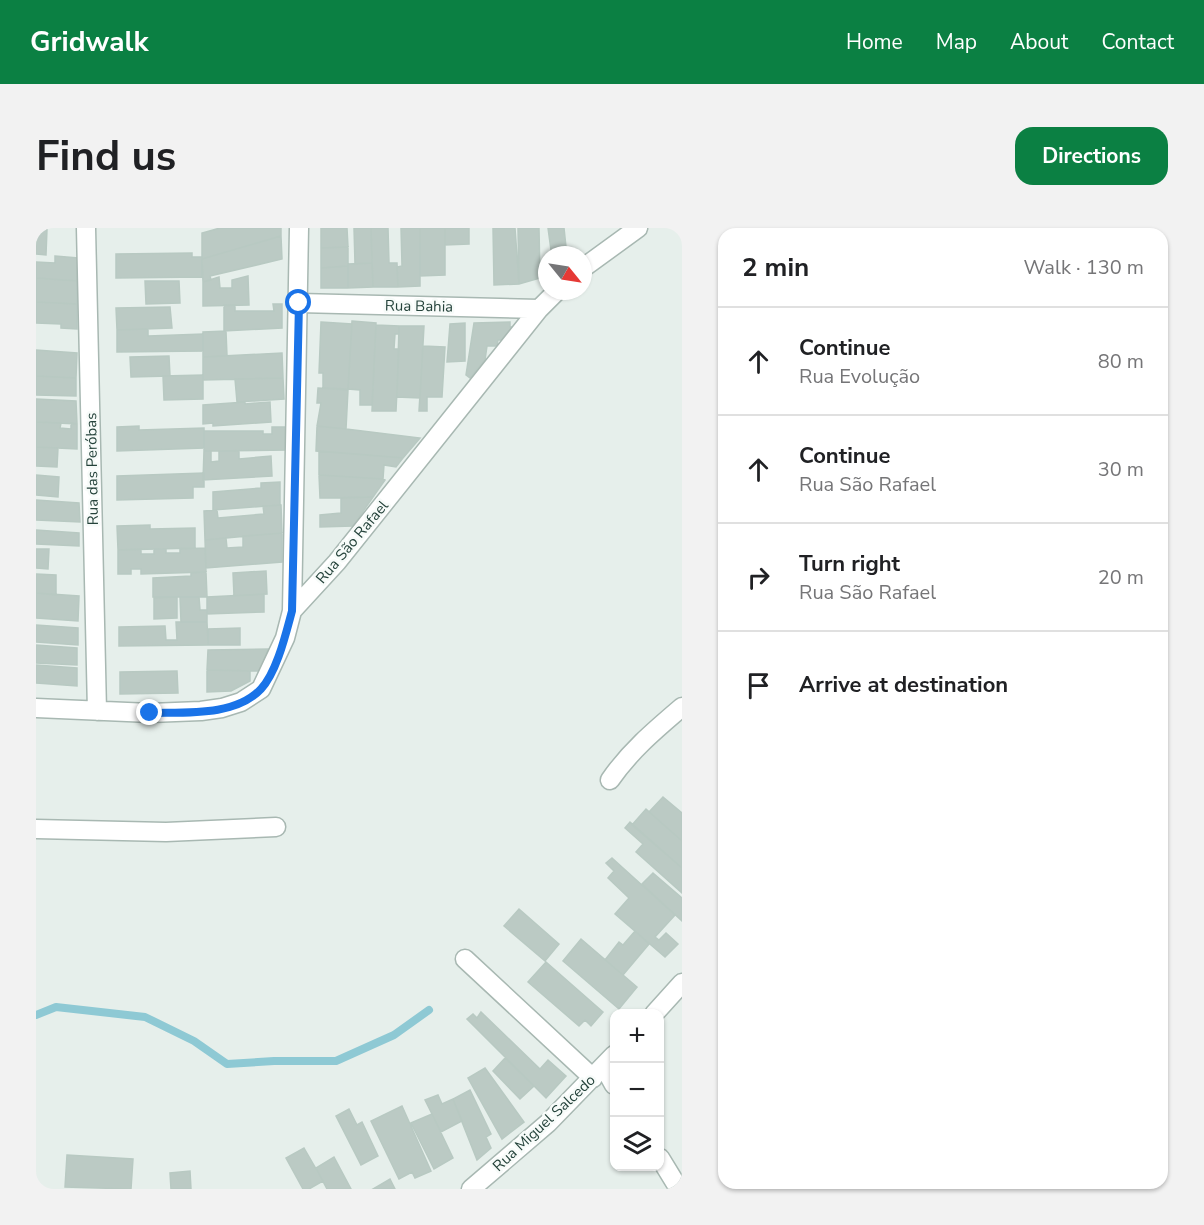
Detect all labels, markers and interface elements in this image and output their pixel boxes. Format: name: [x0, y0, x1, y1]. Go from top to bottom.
text: Gridwalk: [30, 23, 148, 61]
text: Home: [846, 28, 903, 56]
text: Map: [936, 28, 977, 56]
text: About: [1010, 28, 1068, 56]
text: Contact: [1101, 28, 1174, 56]
button: Directions: [1015, 127, 1168, 185]
text: Find us: [36, 128, 176, 185]
north arrow: [538, 246, 592, 300]
text: 2 min: [742, 250, 809, 285]
text: Walk · 130 m: [1024, 254, 1144, 281]
route start: [285, 289, 311, 315]
street label: Rua Bahia: [385, 295, 453, 317]
text: Continue: [799, 333, 890, 363]
icon: ahead: [742, 345, 775, 378]
text: 80 m: [1098, 348, 1144, 375]
text: Rua Evolução: [799, 363, 920, 390]
street label: Rua das Peróbas: [81, 412, 103, 526]
text: Continue: [799, 441, 890, 471]
icon: ahead: [742, 453, 775, 486]
text: 30 m: [1098, 456, 1144, 483]
text: Rua São Rafael: [799, 471, 936, 498]
street label: Rua São Rafael: [311, 496, 393, 588]
text: Turn right: [799, 549, 900, 579]
icon: right: [742, 561, 775, 594]
text: 20 m: [1098, 564, 1144, 591]
text: Rua São Rafael: [799, 579, 936, 606]
icon: arrive: [742, 669, 775, 702]
text: Arrive at destination: [799, 670, 1008, 700]
route end: [136, 699, 162, 725]
map controls: [610, 1009, 664, 1171]
button: +: [610, 1009, 664, 1063]
button: −: [610, 1063, 664, 1117]
street label: Rua Miguel Salcedo: [488, 1070, 600, 1176]
button: layers: [610, 1117, 664, 1171]

